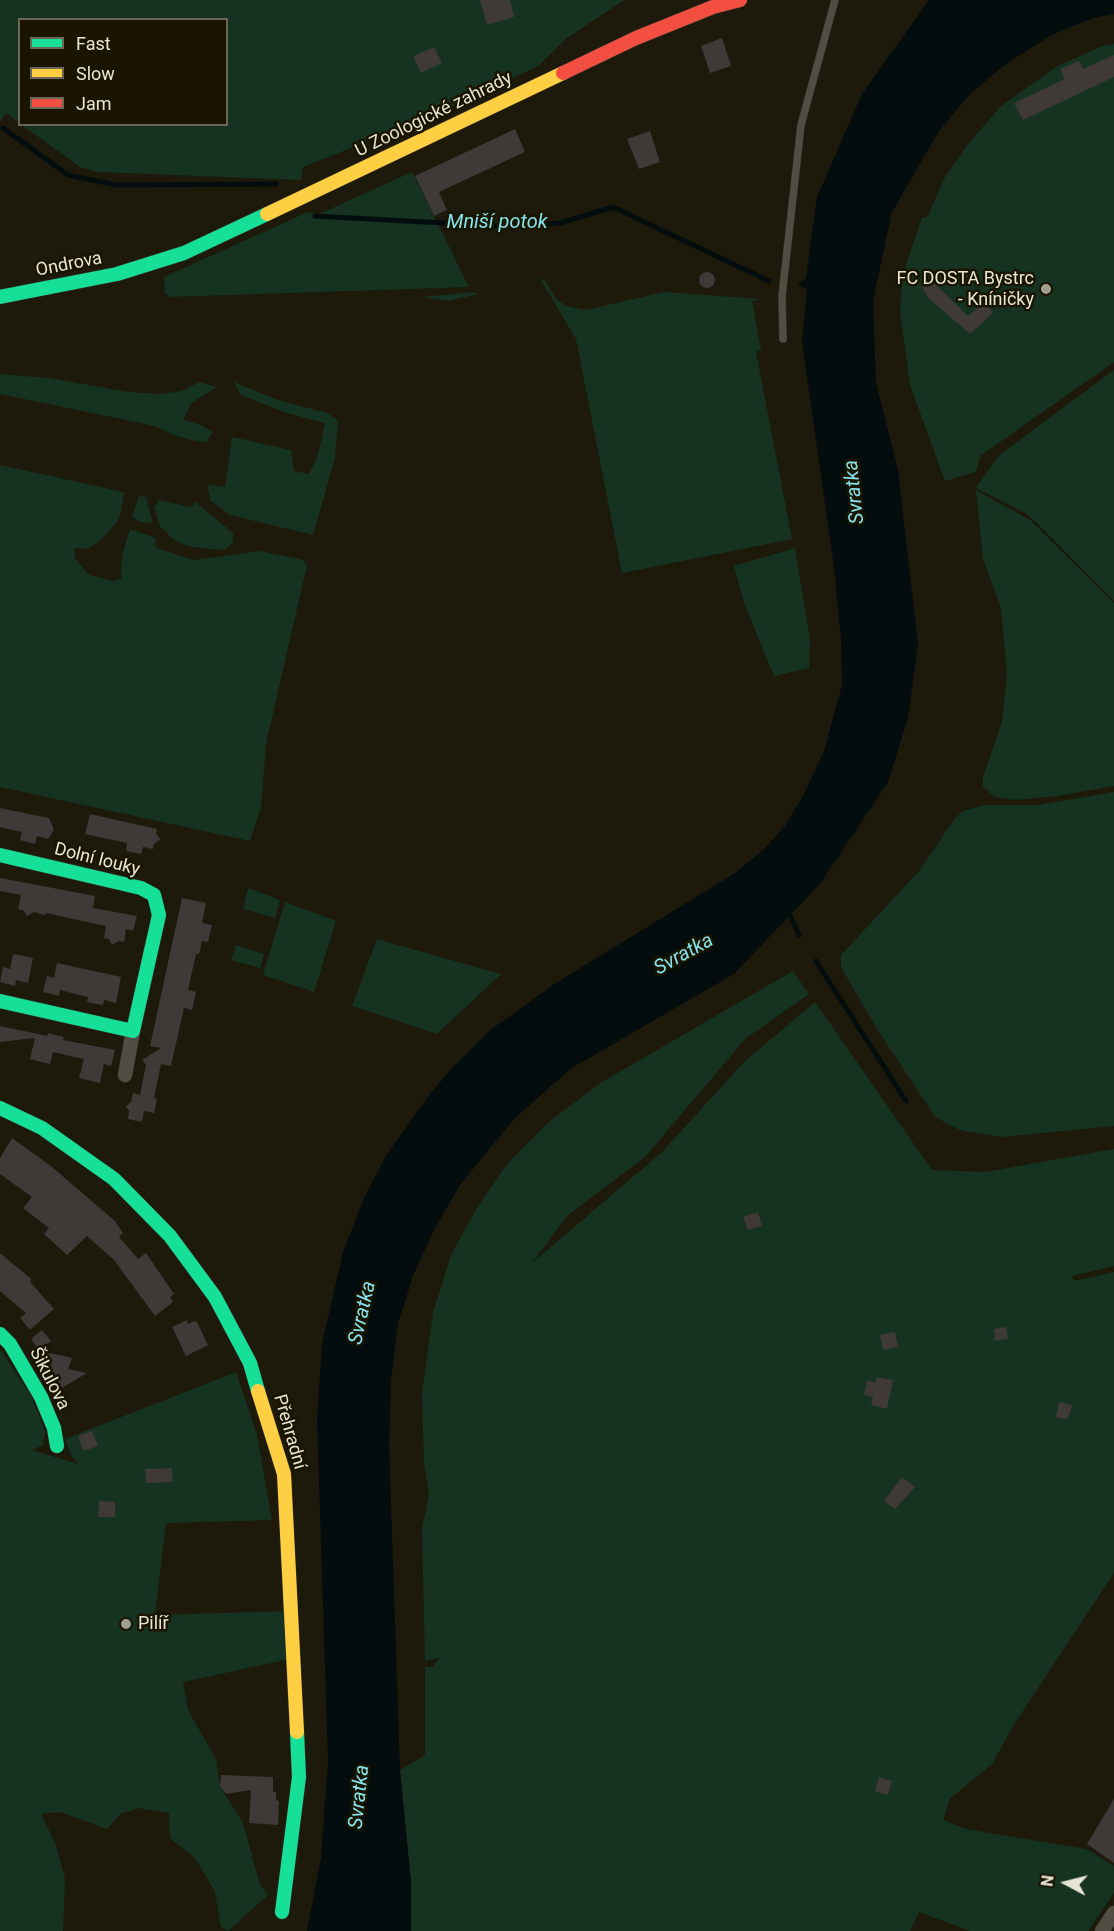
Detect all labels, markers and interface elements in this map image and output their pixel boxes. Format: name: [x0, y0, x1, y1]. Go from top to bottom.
legend: [18, 18, 228, 126]
text: Fast: [76, 33, 111, 54]
text: Slow: [76, 63, 115, 84]
street label: U Zoologické zahrady: [352, 68, 516, 162]
text: Jam: [76, 93, 112, 114]
water label: Mniší potok: [446, 211, 548, 235]
street label: Ondrova: [34, 248, 104, 282]
place label: FC DOSTA Bystrc - Kníničky: [896, 268, 1034, 310]
marker: FC DOSTA Bystrc - Kníničky: [1039, 282, 1053, 296]
water label: Svratka: [840, 459, 870, 525]
street label: Dolní louky: [52, 839, 142, 881]
water label: Svratka: [650, 929, 718, 981]
water label: Svratka: [344, 1279, 382, 1347]
street label: Šikulova: [24, 1344, 74, 1414]
street label: Přehradní: [268, 1392, 310, 1472]
place label: Pilíř: [138, 1613, 169, 1635]
marker: Pilíř: [119, 1617, 133, 1631]
water label: Svratka: [345, 1764, 375, 1830]
north arrow: [1036, 1853, 1096, 1913]
text: N: [1038, 1874, 1058, 1888]

